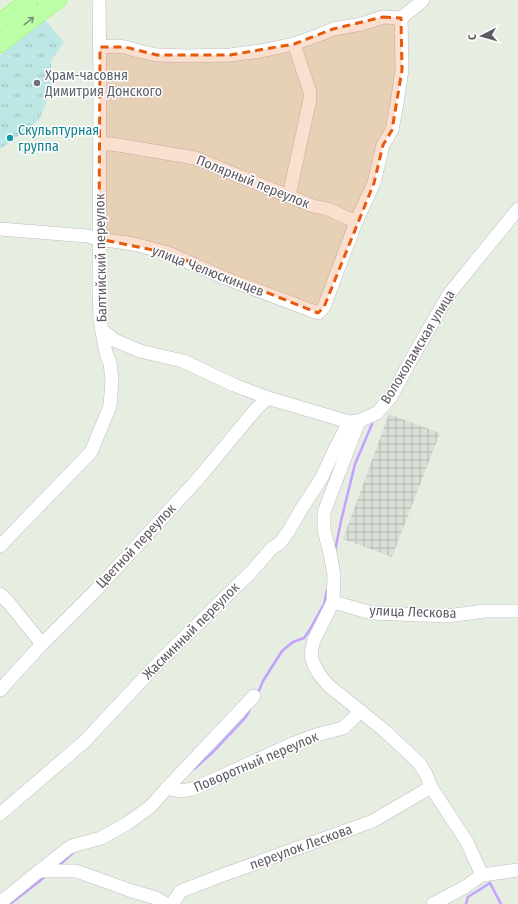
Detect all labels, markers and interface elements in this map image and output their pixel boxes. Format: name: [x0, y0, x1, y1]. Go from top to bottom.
north arrow: [462, 16, 502, 56]
one-way arrow: [23, 17, 34, 26]
text: С: [466, 33, 479, 41]
place label: Храм-часовня Димитрия Донского: [44, 67, 162, 100]
marker: Храм-часовня Димитрия Донского: [32, 78, 42, 88]
place label: Скульптурная группа: [18, 122, 99, 155]
marker: Скульптурная группа: [5, 133, 15, 143]
street label: Полярный переулок: [194, 152, 313, 213]
street label: Балтийский переулок: [91, 193, 111, 323]
street label: улица Челюскинцев: [150, 242, 266, 300]
street label: Волоколамская улица: [377, 287, 459, 407]
street label: Цветной переулок: [93, 500, 180, 592]
street label: Жасминный переулок: [139, 579, 243, 683]
street label: улица Лескова: [369, 602, 457, 622]
street label: Поворотный переулок: [191, 728, 321, 796]
street label: переулок Лескова: [247, 821, 355, 873]

